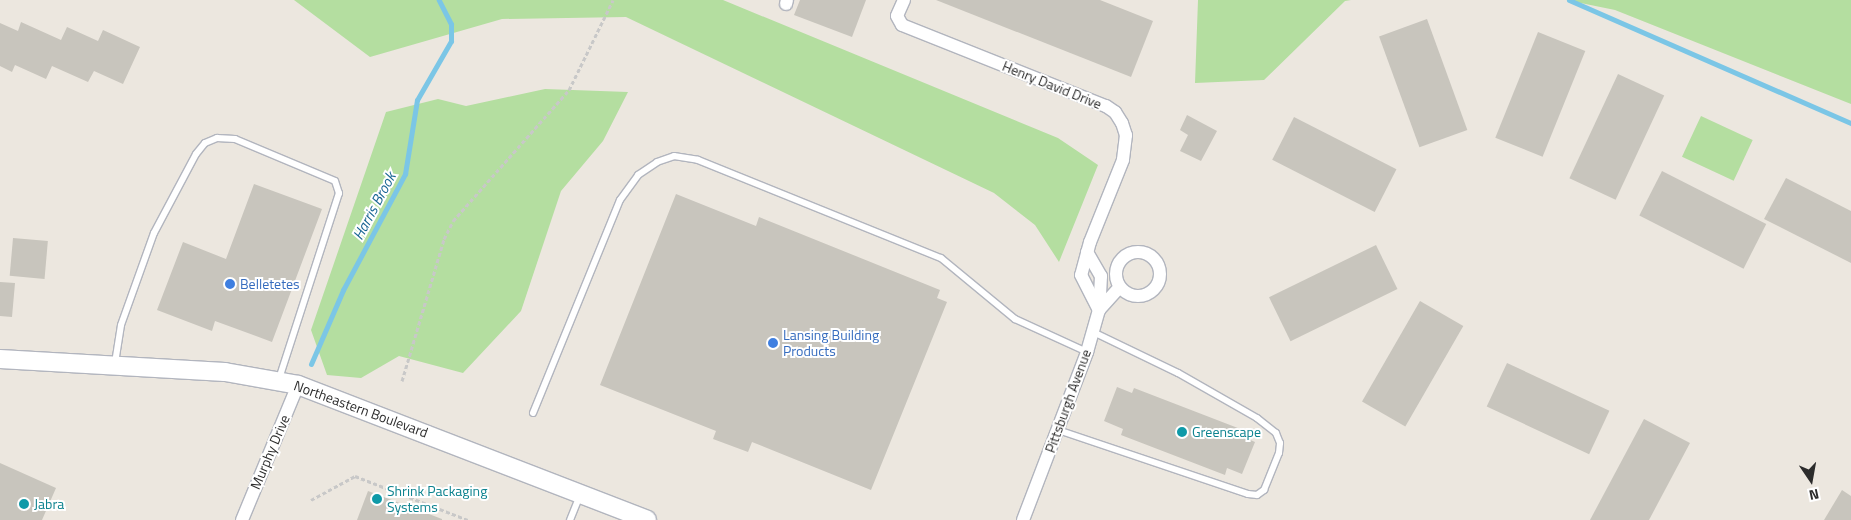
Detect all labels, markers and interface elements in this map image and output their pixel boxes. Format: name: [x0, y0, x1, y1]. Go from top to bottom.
street label: Henry David Drive: [1000, 57, 1104, 113]
water label: Harris Brook: [349, 169, 399, 243]
place label: Belletetes: [240, 276, 300, 292]
marker: Belletetes: [224, 278, 236, 290]
place label: Lansing Building Products: [783, 327, 879, 360]
marker: Lansing Building Products: [767, 337, 779, 349]
street label: Pittsburgh Avenue: [1041, 347, 1095, 455]
street label: Northeastern Boulevard: [292, 377, 430, 441]
street label: Murphy Drive: [247, 412, 293, 492]
place label: Greenscape: [1192, 424, 1261, 440]
marker: Greenscape: [1176, 426, 1188, 438]
north arrow: [1786, 455, 1836, 505]
place label: Shrink Packaging Systems: [387, 483, 487, 516]
text: N: [1807, 484, 1821, 506]
marker: Shrink Packaging Systems: [371, 493, 383, 505]
place label: Jabra: [34, 496, 64, 512]
marker: Jabra: [18, 498, 30, 510]

